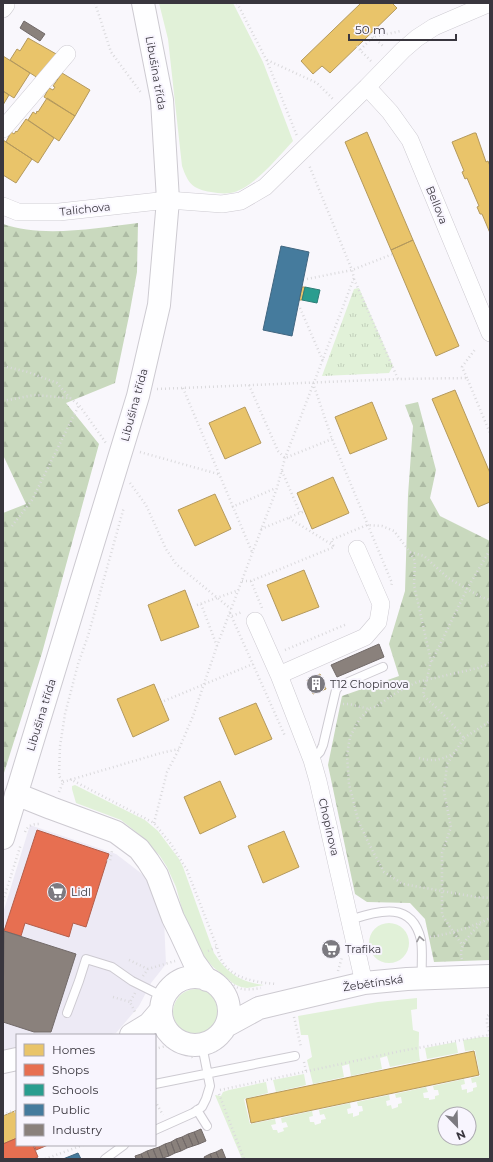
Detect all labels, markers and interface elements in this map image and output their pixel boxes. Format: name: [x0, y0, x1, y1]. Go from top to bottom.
scale bar: [349, 16, 456, 42]
text: 50 m: [355, 22, 386, 37]
street label: Libušina třída: [143, 35, 169, 111]
street label: Bellova: [423, 184, 451, 226]
street label: Talichova: [59, 199, 111, 219]
street label: Libušina třída: [118, 367, 150, 443]
building icon: T12 Chopinova: [305, 673, 327, 695]
street label: Libušina třída: [23, 677, 59, 753]
place label: T12 Chopinova: [330, 677, 409, 691]
street label: Chopinova: [316, 797, 342, 857]
supermarket icon: Lidl: [46, 881, 68, 903]
place label: Lidl: [71, 885, 91, 899]
one-way arrow: [416, 936, 425, 942]
supermarket icon: Trafika: [320, 938, 342, 960]
place label: Trafika: [345, 942, 381, 956]
street label: Žebětínská: [342, 972, 404, 994]
legend: [16, 1034, 156, 1146]
text: Homes: [52, 1042, 95, 1057]
text: Shops: [52, 1062, 89, 1077]
text: Schools: [52, 1082, 98, 1097]
text: Public: [52, 1102, 90, 1117]
north arrow: [437, 1106, 477, 1146]
text: Industry: [52, 1122, 102, 1137]
text: N: [454, 1127, 468, 1143]

